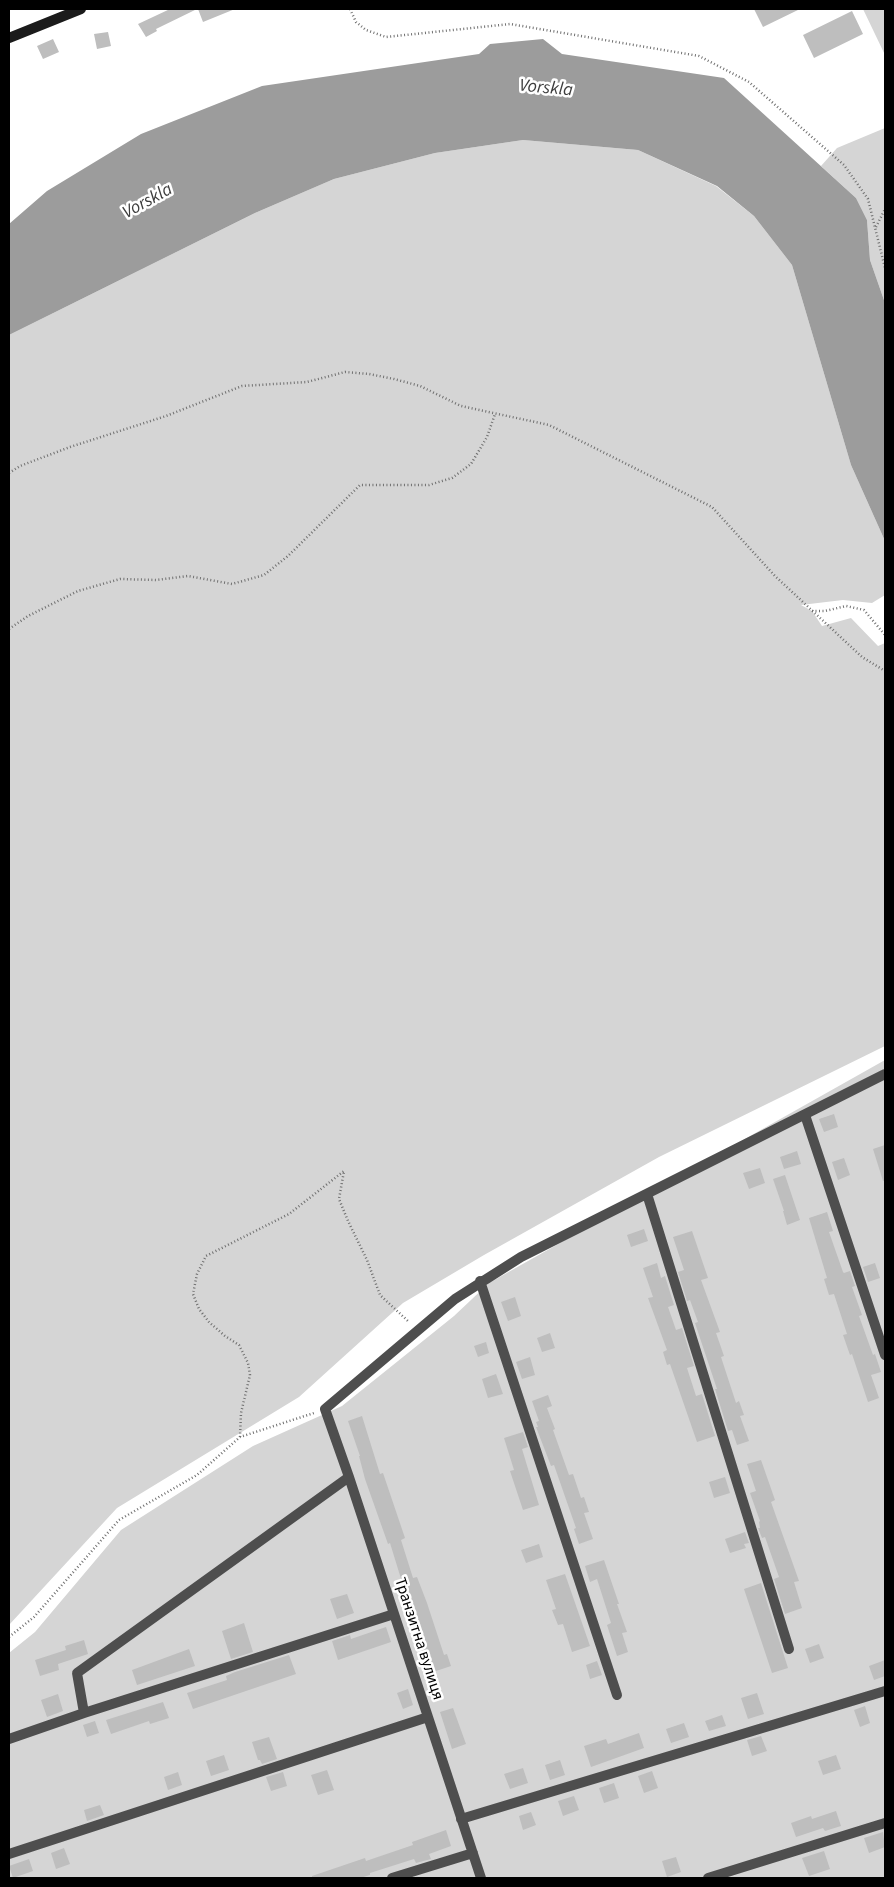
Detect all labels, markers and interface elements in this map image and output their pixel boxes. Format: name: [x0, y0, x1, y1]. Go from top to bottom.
water label: Vorskla: [518, 76, 574, 102]
water label: Vorskla: [119, 180, 177, 224]
street label: Транзитна вулиця: [389, 1575, 447, 1703]

